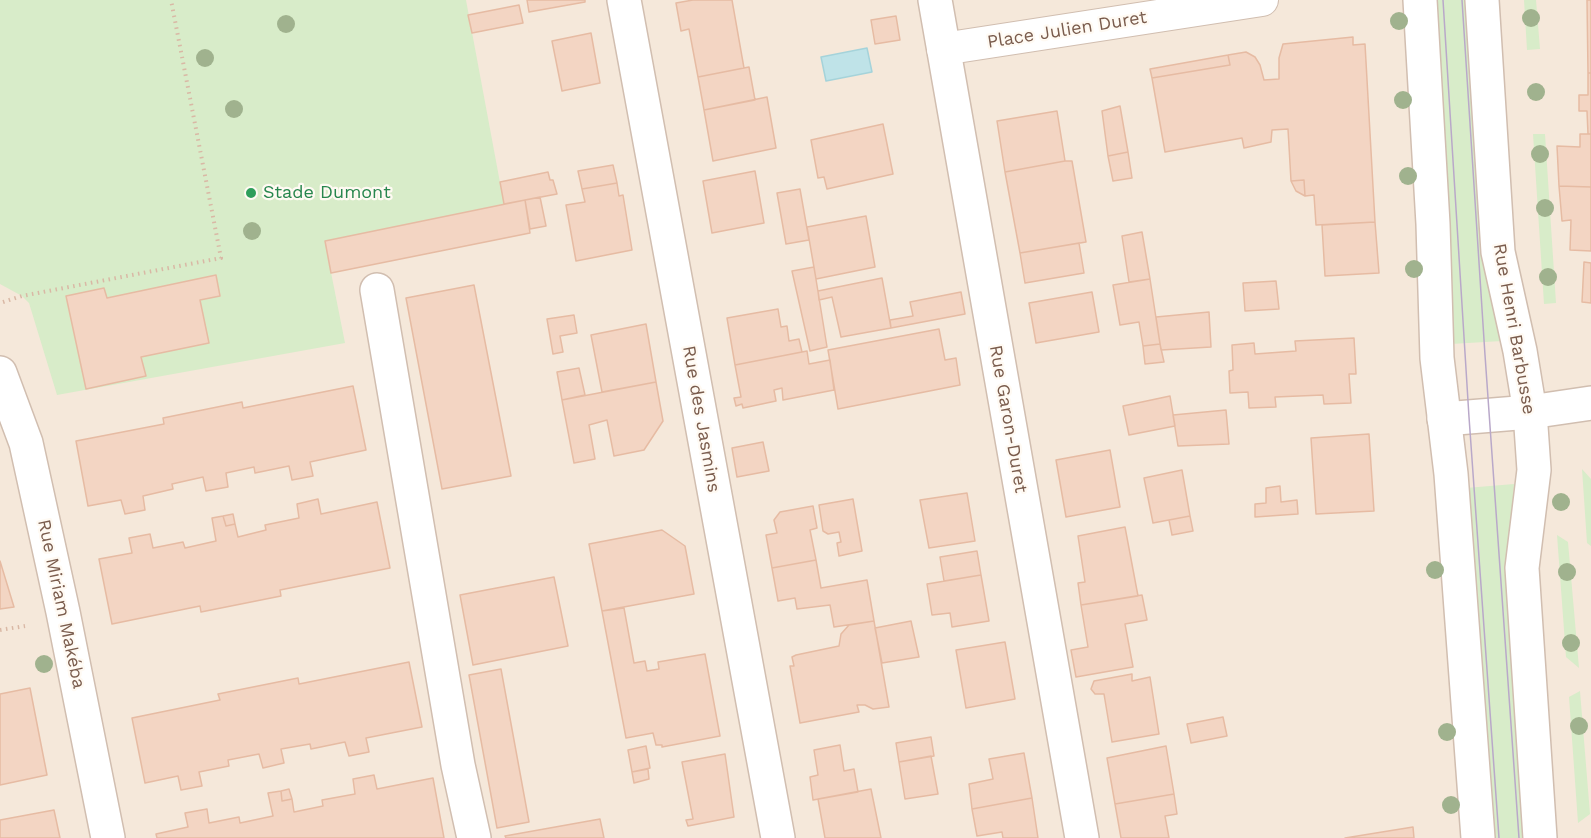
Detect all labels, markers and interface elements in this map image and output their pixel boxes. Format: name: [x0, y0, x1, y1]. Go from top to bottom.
street label: Place Julien Duret: [986, 7, 1148, 53]
place label: Stade Dumont: [263, 182, 391, 204]
marker: Stade Dumont: [244, 186, 258, 200]
street label: Rue Henri Barbusse: [1488, 242, 1540, 416]
street label: Rue Garon-Duret: [984, 343, 1032, 495]
street label: Rue des Jasmins: [677, 344, 725, 494]
street label: Rue Miriam Makéba: [33, 517, 89, 691]

